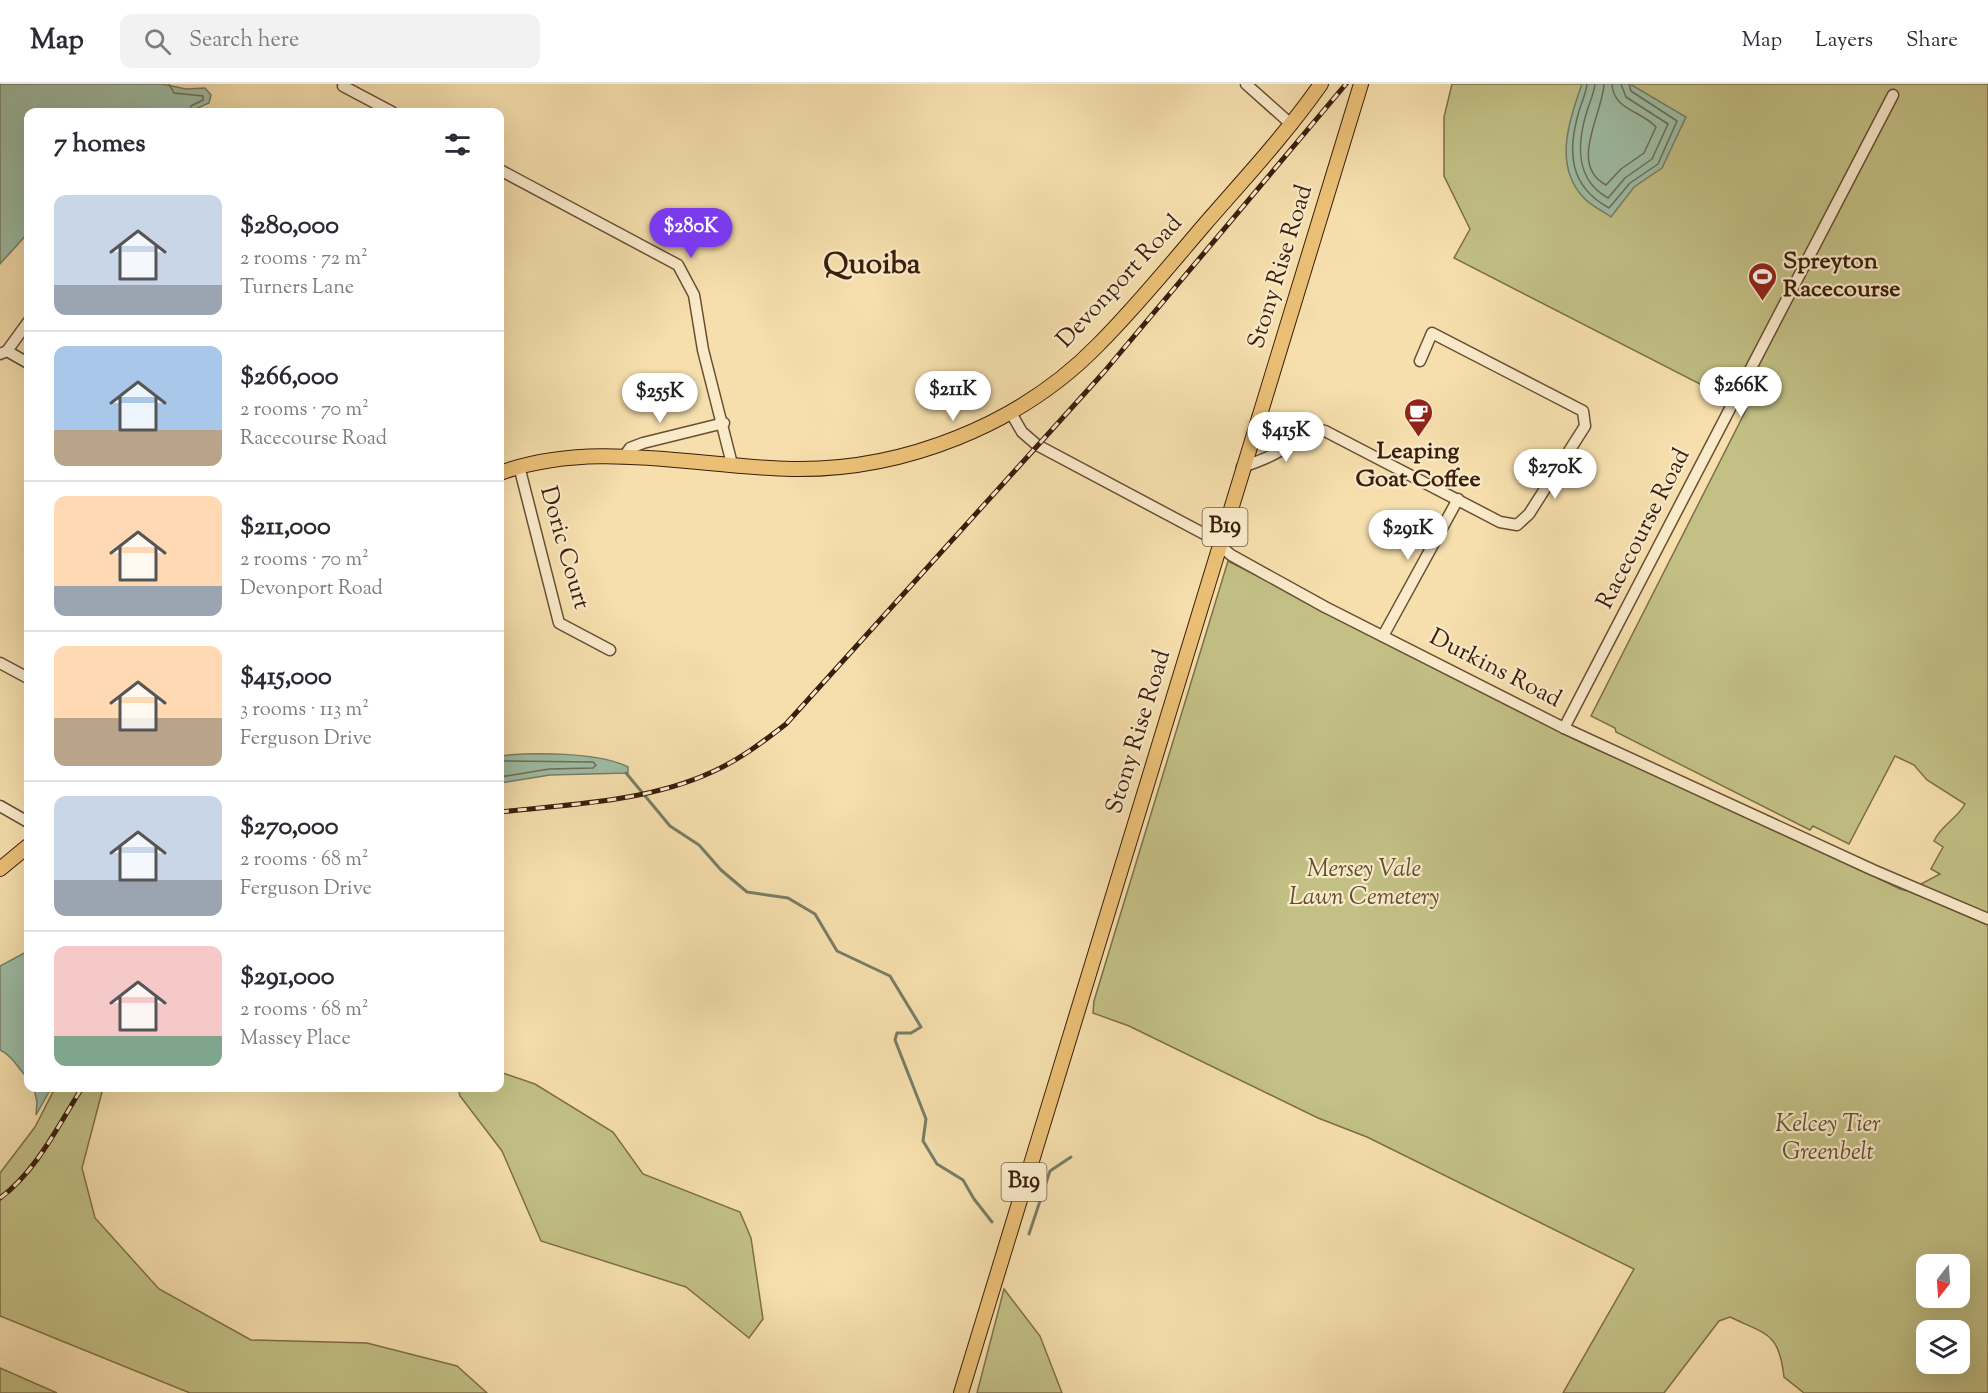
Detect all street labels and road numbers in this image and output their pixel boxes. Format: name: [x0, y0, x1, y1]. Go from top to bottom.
street label: Stony Rise Road: [1240, 180, 1322, 353]
street label: Devonport Road: [1049, 207, 1191, 356]
street label: Racecourse Road: [1589, 442, 1699, 615]
street label: Doric Court: [530, 482, 598, 614]
road number: B19: [1202, 508, 1248, 546]
street label: Durkins Road: [1423, 621, 1567, 717]
street label: Stony Rise Road: [1098, 645, 1180, 818]
road number: B19: [1002, 1163, 1046, 1201]

